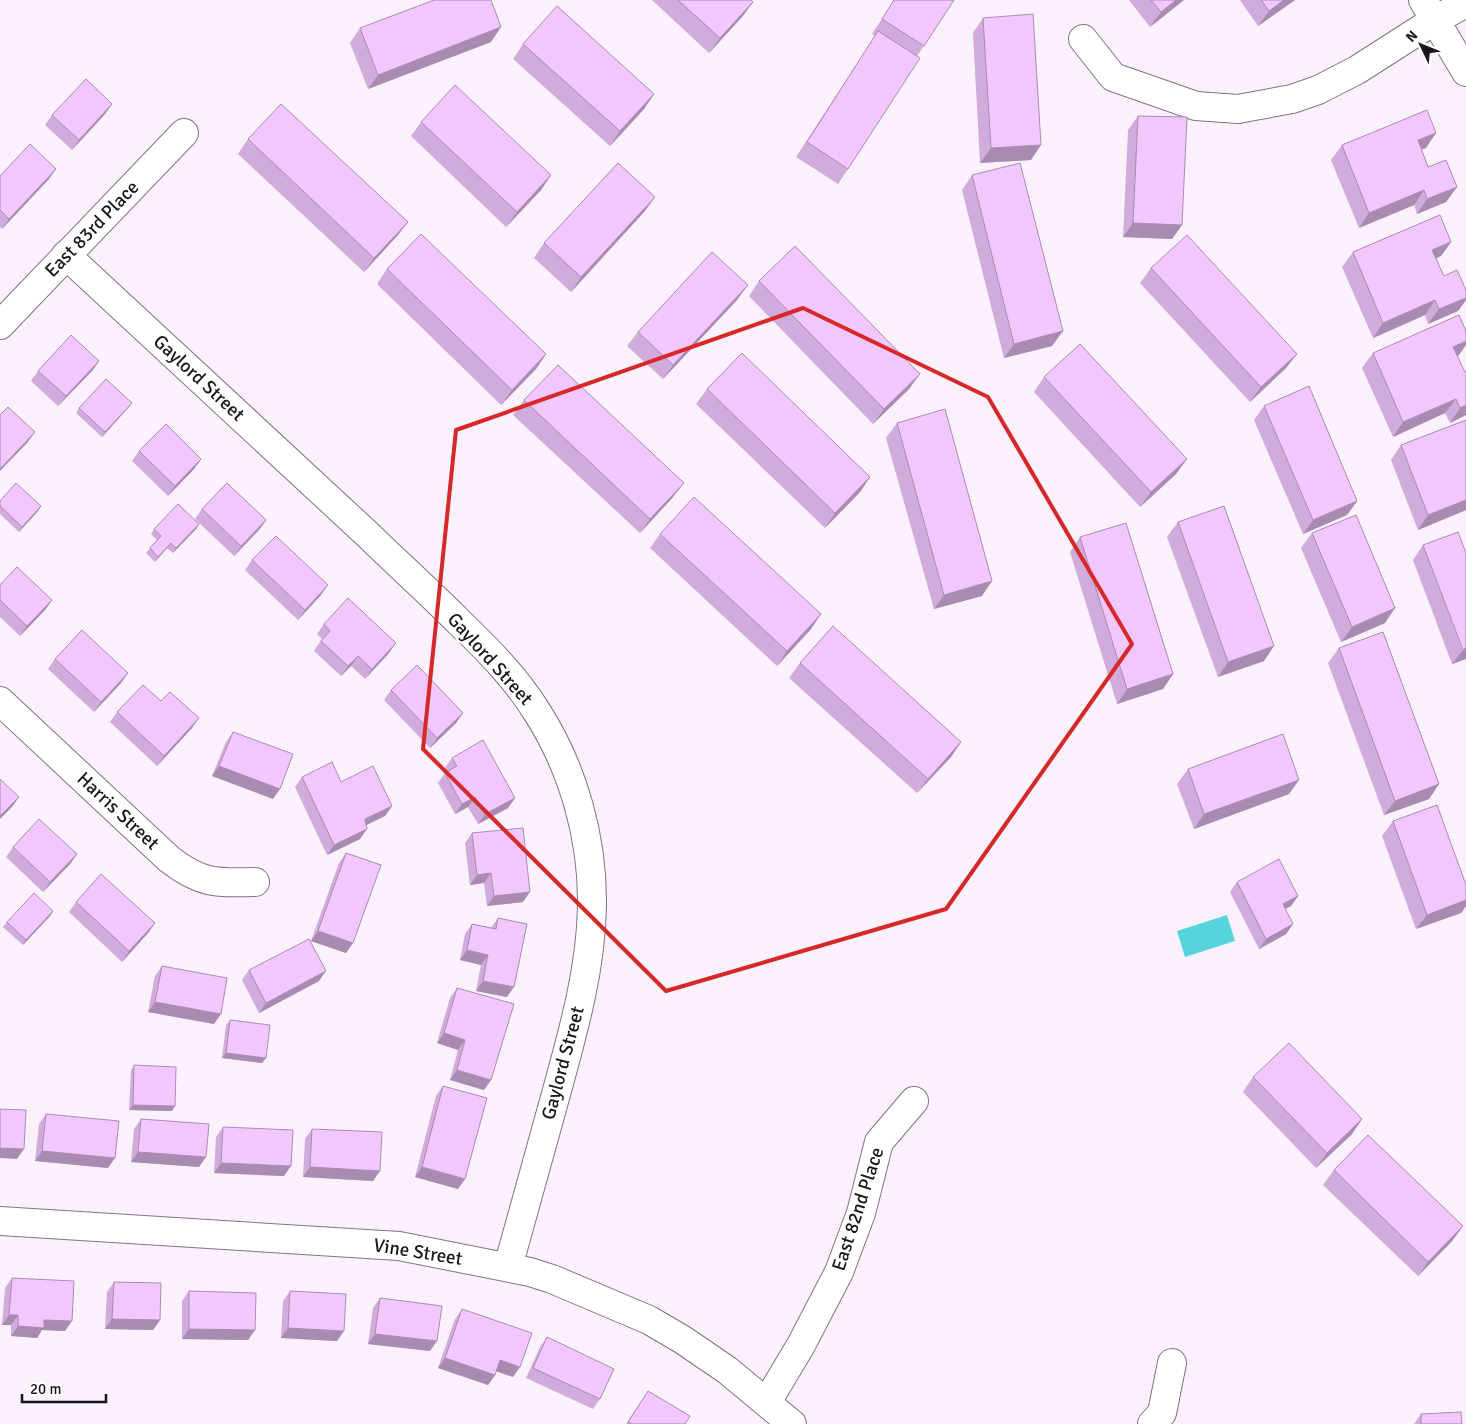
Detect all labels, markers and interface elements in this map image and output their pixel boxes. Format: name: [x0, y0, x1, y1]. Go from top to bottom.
north arrow: [1396, 20, 1446, 70]
text: N: [1402, 27, 1421, 46]
street label: East 83rd Place: [40, 176, 144, 282]
street label: Gaylord Street: [148, 330, 250, 427]
street label: Gaylord Street: [442, 608, 538, 711]
street label: Harris Street: [72, 767, 164, 855]
street label: Gaylord Street: [536, 1003, 590, 1122]
street label: East 82nd Place: [827, 1144, 889, 1274]
street label: Vine Street: [372, 1233, 464, 1271]
scale bar: [22, 1372, 106, 1404]
text: 20 m: [30, 1380, 61, 1398]

